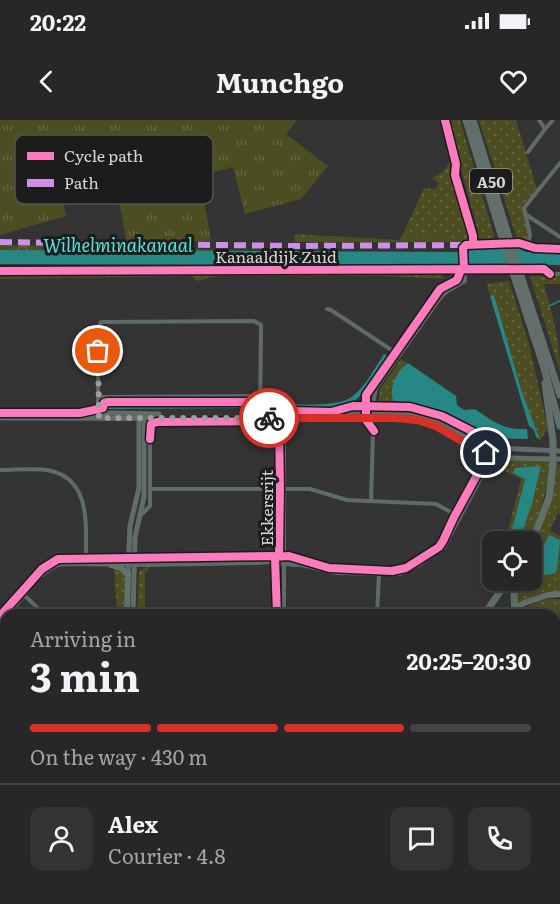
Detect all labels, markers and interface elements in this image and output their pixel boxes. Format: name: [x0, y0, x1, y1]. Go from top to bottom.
text: 20:22: [30, 5, 86, 38]
text: Munchgo: [216, 61, 344, 101]
icon: back: [30, 65, 63, 98]
icon: heart: [497, 65, 530, 98]
legend: [15, 135, 213, 204]
text: Cycle path: [64, 143, 144, 167]
road number: A50: [470, 169, 512, 193]
text: Path: [64, 170, 99, 194]
water label: Wilhelminakanaal: [43, 231, 194, 258]
street label: Kanaaldijk Zuid: [215, 244, 337, 268]
pin: [72, 325, 123, 376]
icon: bag: [81, 334, 114, 367]
courier: [239, 388, 299, 448]
icon: bike: [253, 402, 286, 435]
pin: [460, 427, 511, 478]
icon: home: [469, 436, 502, 469]
street label: Ekkersrijt: [254, 469, 278, 546]
map controls: [482, 531, 542, 591]
button: locate: [482, 531, 542, 591]
text: Arriving in: [30, 623, 136, 653]
text: 20:25–20:30: [406, 644, 531, 677]
text: 3 min: [30, 646, 140, 704]
text: On the way · 430 m: [30, 741, 208, 771]
button: person: [30, 807, 93, 870]
text: Alex: [108, 807, 158, 840]
button: chat: [390, 807, 453, 870]
button: phone: [468, 807, 531, 870]
text: Courier · 4.8: [108, 840, 225, 870]

